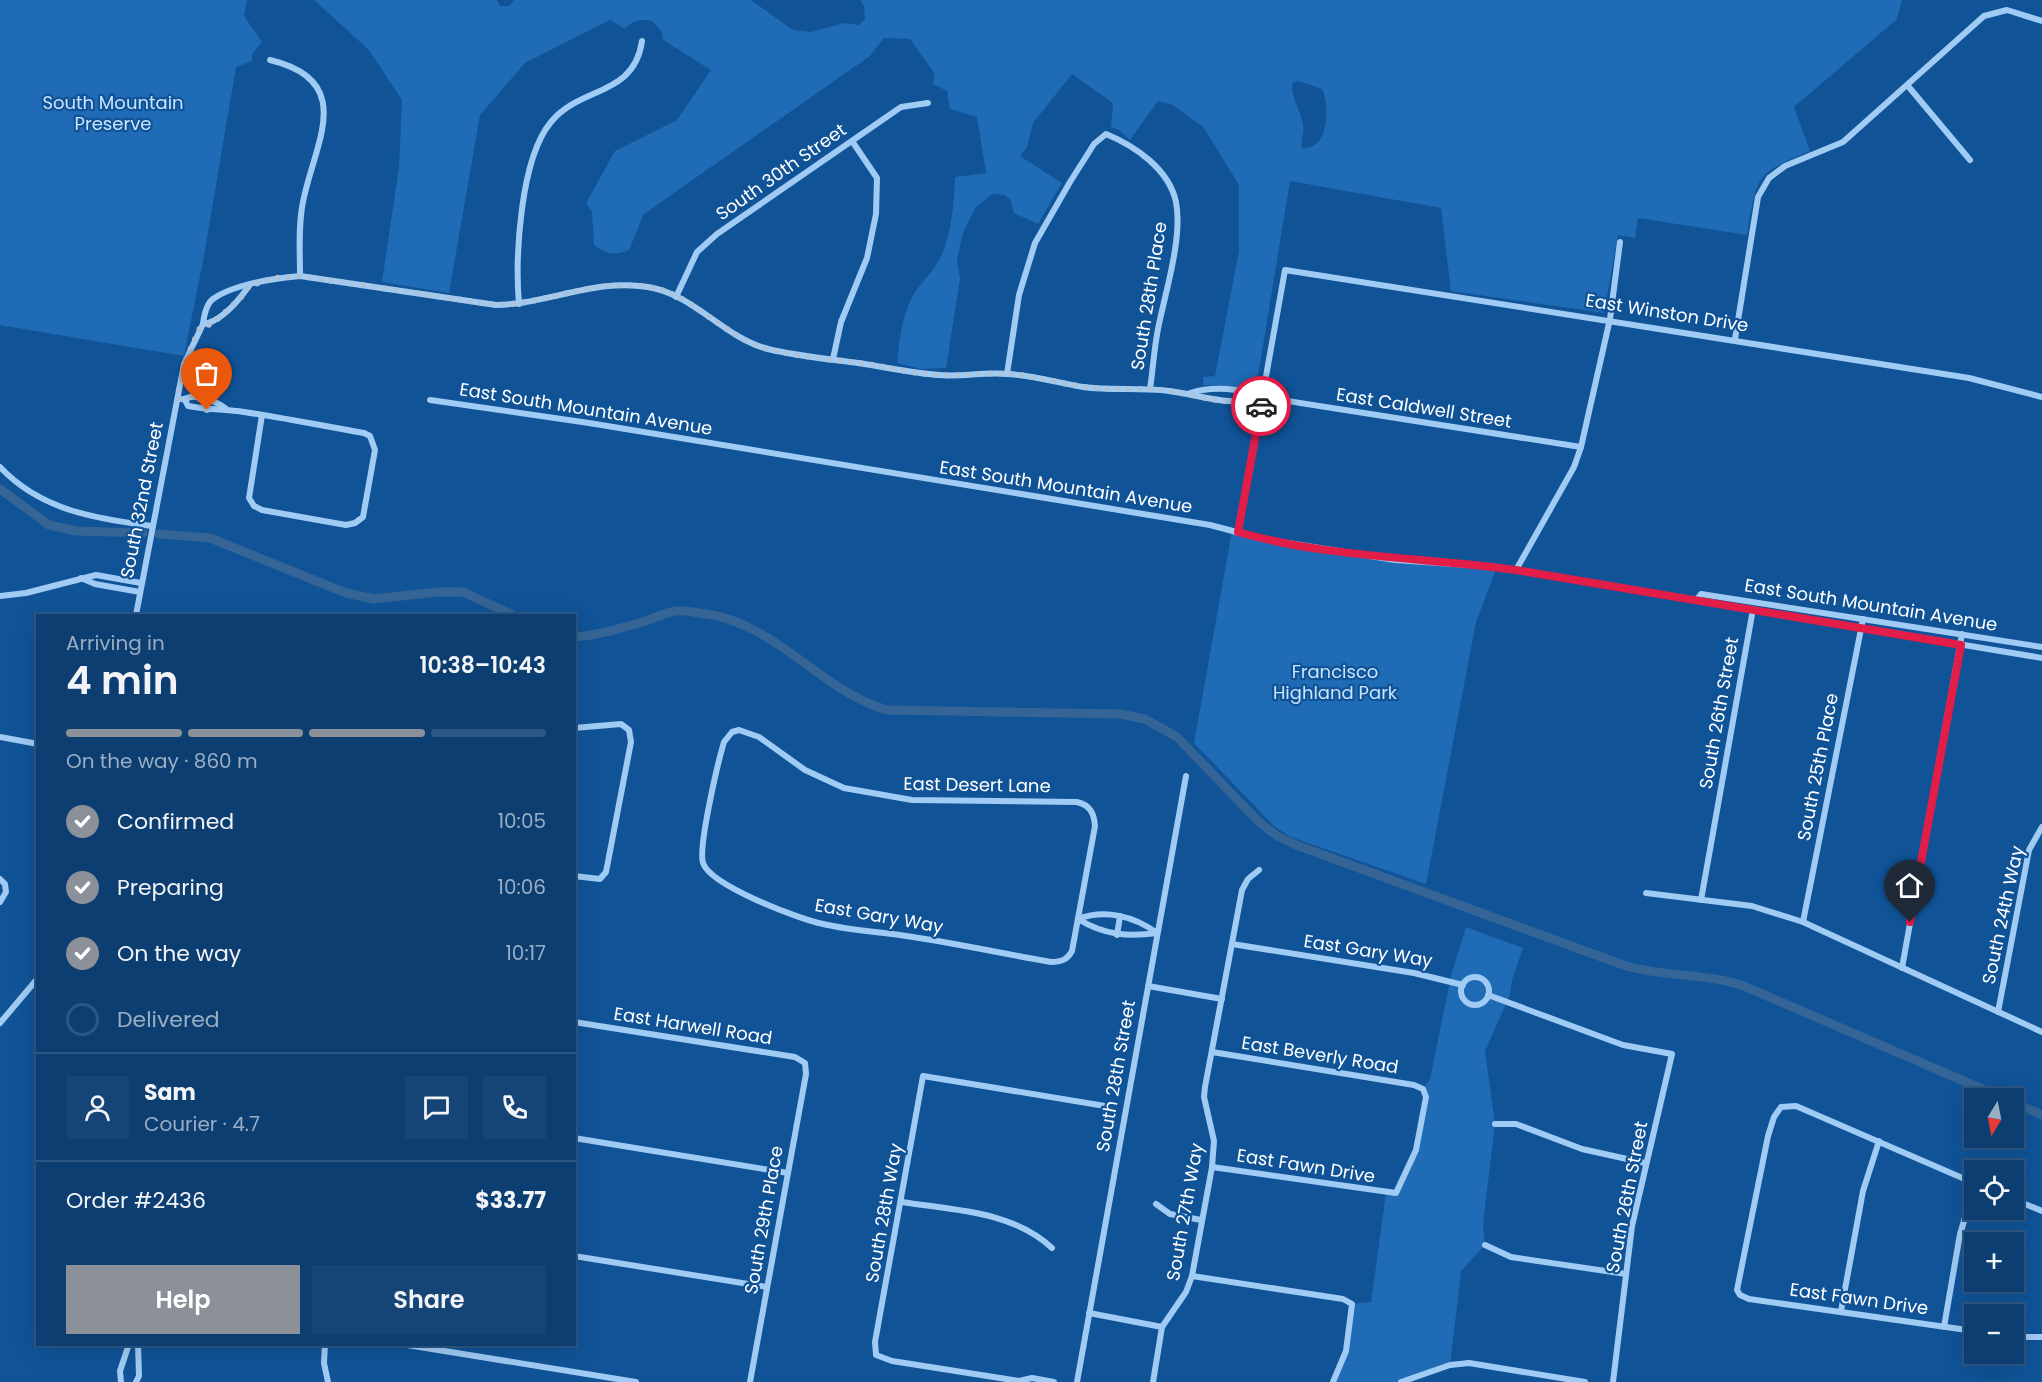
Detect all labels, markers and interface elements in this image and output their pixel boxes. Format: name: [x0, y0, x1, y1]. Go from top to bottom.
park label: South Mountain Preserve: [42, 90, 184, 136]
street label: South 30th Street: [710, 117, 851, 226]
street label: South 28th Place: [1124, 220, 1173, 372]
street label: East Winston Drive: [1584, 287, 1750, 338]
pin: [181, 348, 232, 410]
icon: bag: [190, 357, 223, 390]
street label: East South Mountain Avenue: [458, 376, 714, 441]
courier: [1231, 376, 1291, 436]
street label: East Caldwell Street: [1335, 381, 1513, 434]
icon: car: [1245, 390, 1278, 423]
street label: South 32nd Street: [114, 420, 169, 580]
street label: East South Mountain Avenue: [938, 454, 1194, 519]
street label: East South Mountain Avenue: [1743, 572, 1999, 637]
text: Arriving in: [66, 629, 165, 657]
street label: South 26th Street: [1693, 635, 1744, 791]
text: 10:38–10:43: [420, 650, 546, 681]
text: 4 min: [66, 653, 179, 708]
park label: Francisco Highland Park: [1273, 659, 1398, 705]
street label: South 25th Place: [1791, 691, 1844, 843]
text: On the way · 860 m: [66, 747, 258, 775]
street label: East Desert Lane: [903, 771, 1051, 798]
icon: check: [66, 805, 99, 838]
text: Confirmed: [117, 806, 234, 837]
text: 10:05: [498, 807, 546, 835]
street label: South 24th Way: [1976, 843, 2029, 986]
pin: [1884, 860, 1935, 922]
icon: home: [1893, 869, 1926, 902]
icon: check: [66, 871, 99, 904]
text: Preparing: [117, 872, 224, 903]
text: 10:06: [498, 873, 546, 901]
street label: East Gary Way: [813, 892, 945, 939]
street label: East Gary Way: [1302, 928, 1434, 973]
icon: check: [66, 937, 99, 970]
text: On the way: [117, 938, 241, 969]
text: 10:17: [505, 939, 546, 967]
street label: South 28th Street: [1090, 998, 1141, 1154]
street label: East Harwell Road: [612, 1001, 774, 1050]
text: Delivered: [117, 1004, 220, 1035]
street label: East Beverly Road: [1240, 1030, 1400, 1079]
button: person: [66, 1076, 129, 1139]
button: chat: [405, 1076, 468, 1139]
button: phone: [483, 1076, 546, 1139]
text: Sam: [144, 1077, 196, 1108]
north arrow: [1964, 1088, 2024, 1148]
map controls: [1964, 1088, 2024, 1364]
text: Courier · 4.7: [144, 1110, 260, 1138]
street label: South 26th Street: [1600, 1119, 1653, 1275]
street label: South 28th Way: [859, 1141, 908, 1284]
street label: South 27th Way: [1160, 1141, 1209, 1283]
street label: East Fawn Drive: [1235, 1142, 1377, 1189]
street label: South 29th Place: [738, 1144, 789, 1296]
button: locate: [1964, 1160, 2024, 1220]
text: Order #2436: [66, 1185, 206, 1216]
text: $33.77: [475, 1185, 546, 1216]
button: +: [1964, 1232, 2024, 1292]
button: Help: [66, 1265, 300, 1334]
button: Share: [312, 1265, 546, 1334]
street label: East Fawn Drive: [1788, 1276, 1930, 1321]
button: −: [1964, 1304, 2024, 1364]

